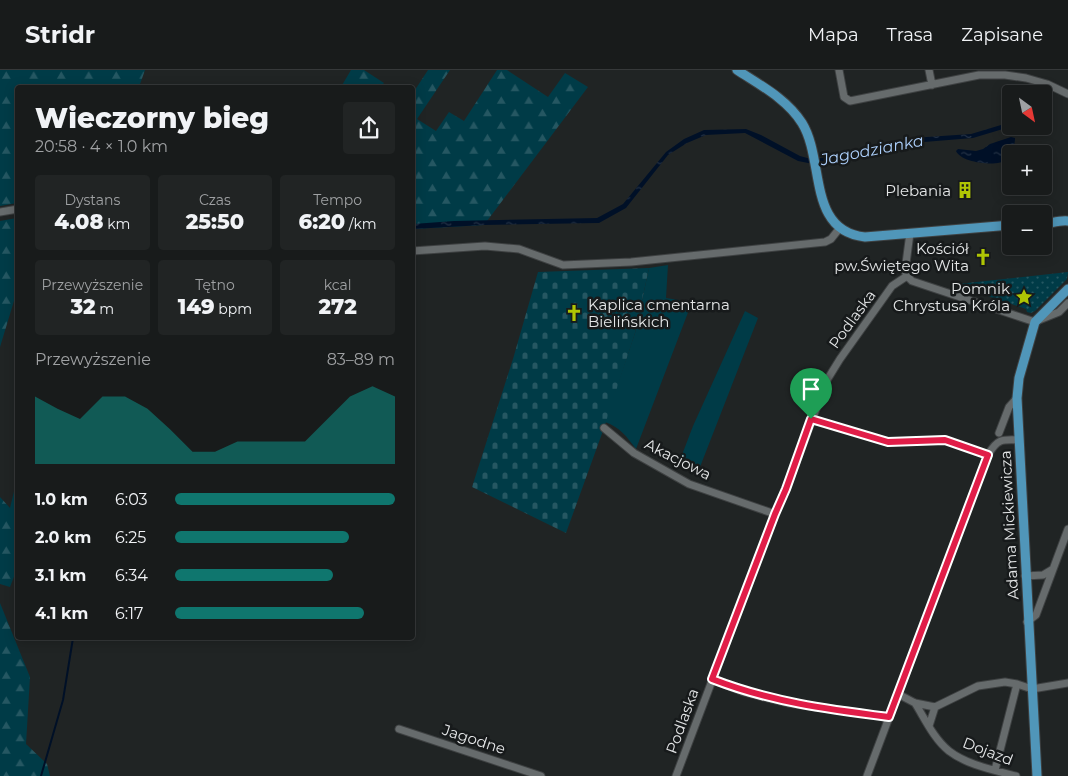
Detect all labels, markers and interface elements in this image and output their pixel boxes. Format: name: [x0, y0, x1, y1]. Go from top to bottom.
text: Stridr: [25, 20, 95, 49]
text: Mapa: [808, 24, 859, 46]
text: Trasa: [887, 24, 933, 46]
text: Zapisane: [961, 24, 1043, 46]
north arrow: [1002, 85, 1052, 135]
map controls: [1002, 85, 1052, 255]
text: Wieczorny bieg: [35, 101, 269, 135]
button: share: [343, 102, 395, 154]
water label: Jagodzianka: [818, 131, 925, 170]
text: 20:58 · 4 × 1.0 km: [35, 137, 168, 156]
button: +: [1002, 145, 1052, 195]
building icon: Plebania: [955, 180, 975, 200]
place label: Plebania: [885, 181, 951, 200]
text: Dystans: [64, 191, 120, 209]
text: Czas: [199, 191, 231, 209]
text: Tempo: [313, 191, 362, 209]
button: −: [1002, 205, 1052, 255]
text: 4.08: [54, 209, 104, 234]
text: 25:50: [186, 209, 244, 234]
text: 6:20: [299, 209, 345, 234]
text: km: [104, 215, 130, 233]
text: /km: [345, 215, 377, 233]
place label: Kościół pw.Świętego Wita: [834, 239, 970, 275]
church icon: Kościół pw.Świętego Wita: [973, 247, 993, 267]
text: Przewyższenie: [42, 276, 143, 294]
text: Tętno: [195, 276, 235, 294]
text: kcal: [324, 276, 352, 294]
place label: Pomnik Chrystusa Króla: [893, 279, 1010, 315]
street label: Podlaska: [824, 286, 880, 352]
place icon: Pomnik Chrystusa Króla: [1014, 287, 1034, 307]
text: 32: [70, 294, 96, 319]
text: 149: [178, 294, 215, 319]
text: 272: [318, 294, 357, 319]
place label: Kaplica cmentarna Bielińskich: [588, 295, 730, 331]
text: m: [96, 300, 114, 318]
text: bpm: [215, 300, 252, 318]
church icon: Kaplica cmentarna Bielińskich: [564, 303, 584, 323]
text: Przewyższenie: [35, 350, 151, 369]
text: 83–89 m: [327, 350, 395, 369]
pin: [790, 368, 832, 419]
icon: arrive: [797, 375, 825, 403]
street label: Akacjowa: [642, 434, 714, 484]
street label: Adama Mickiewicza: [996, 450, 1022, 600]
text: 1.0 km: [35, 490, 88, 509]
text: 6:03: [115, 490, 148, 509]
text: 2.0 km: [35, 528, 91, 547]
text: 6:25: [115, 528, 146, 547]
text: 3.1 km: [35, 566, 86, 585]
text: 6:34: [115, 566, 148, 585]
text: 4.1 km: [35, 604, 88, 623]
text: 6:17: [115, 604, 143, 623]
street label: Podlaska: [661, 686, 703, 756]
street label: Jagodne: [439, 720, 508, 758]
street label: Dojazd: [960, 733, 1016, 769]

